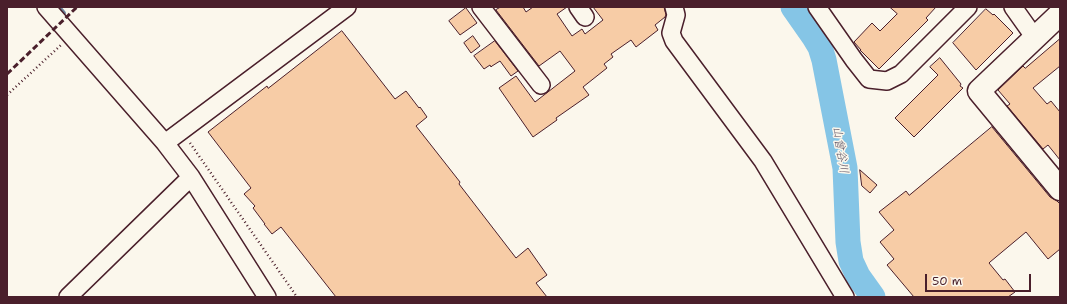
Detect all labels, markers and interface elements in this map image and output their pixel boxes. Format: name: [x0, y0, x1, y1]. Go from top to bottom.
water label: 山曾谷川: [829, 125, 851, 175]
scale bar: [927, 266, 1033, 292]
text: 50 m: [932, 273, 962, 289]

